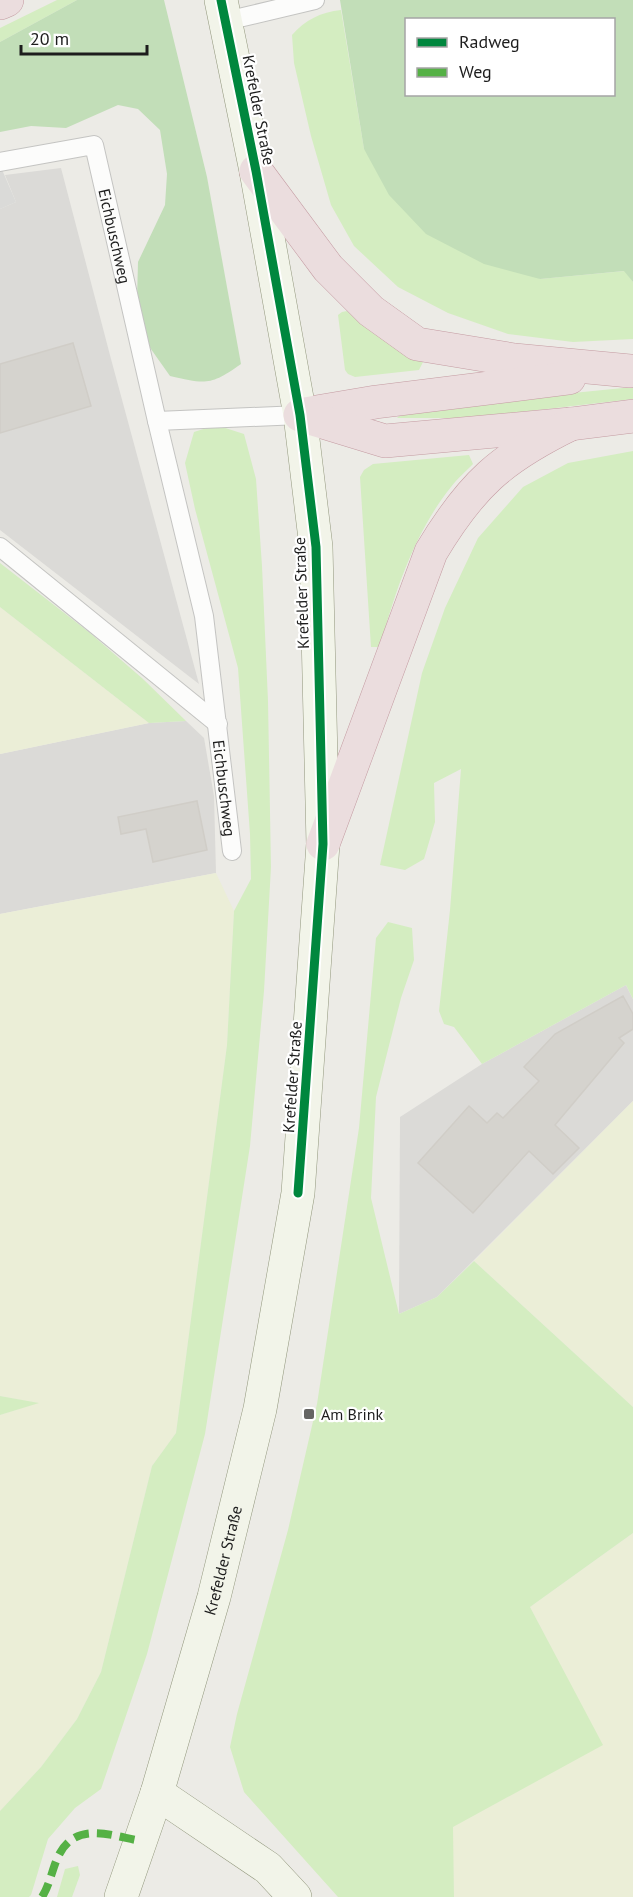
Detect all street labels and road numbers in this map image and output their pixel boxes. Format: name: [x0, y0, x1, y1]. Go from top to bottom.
street label: Krefelder Straße: [239, 53, 279, 167]
street label: Eichbuschweg: [94, 187, 135, 286]
street label: Krefelder Straße: [289, 537, 313, 649]
street label: Eichbuschweg: [209, 739, 240, 838]
street label: Krefelder Straße: [278, 1020, 306, 1134]
street label: Krefelder Straße: [199, 1503, 246, 1617]

